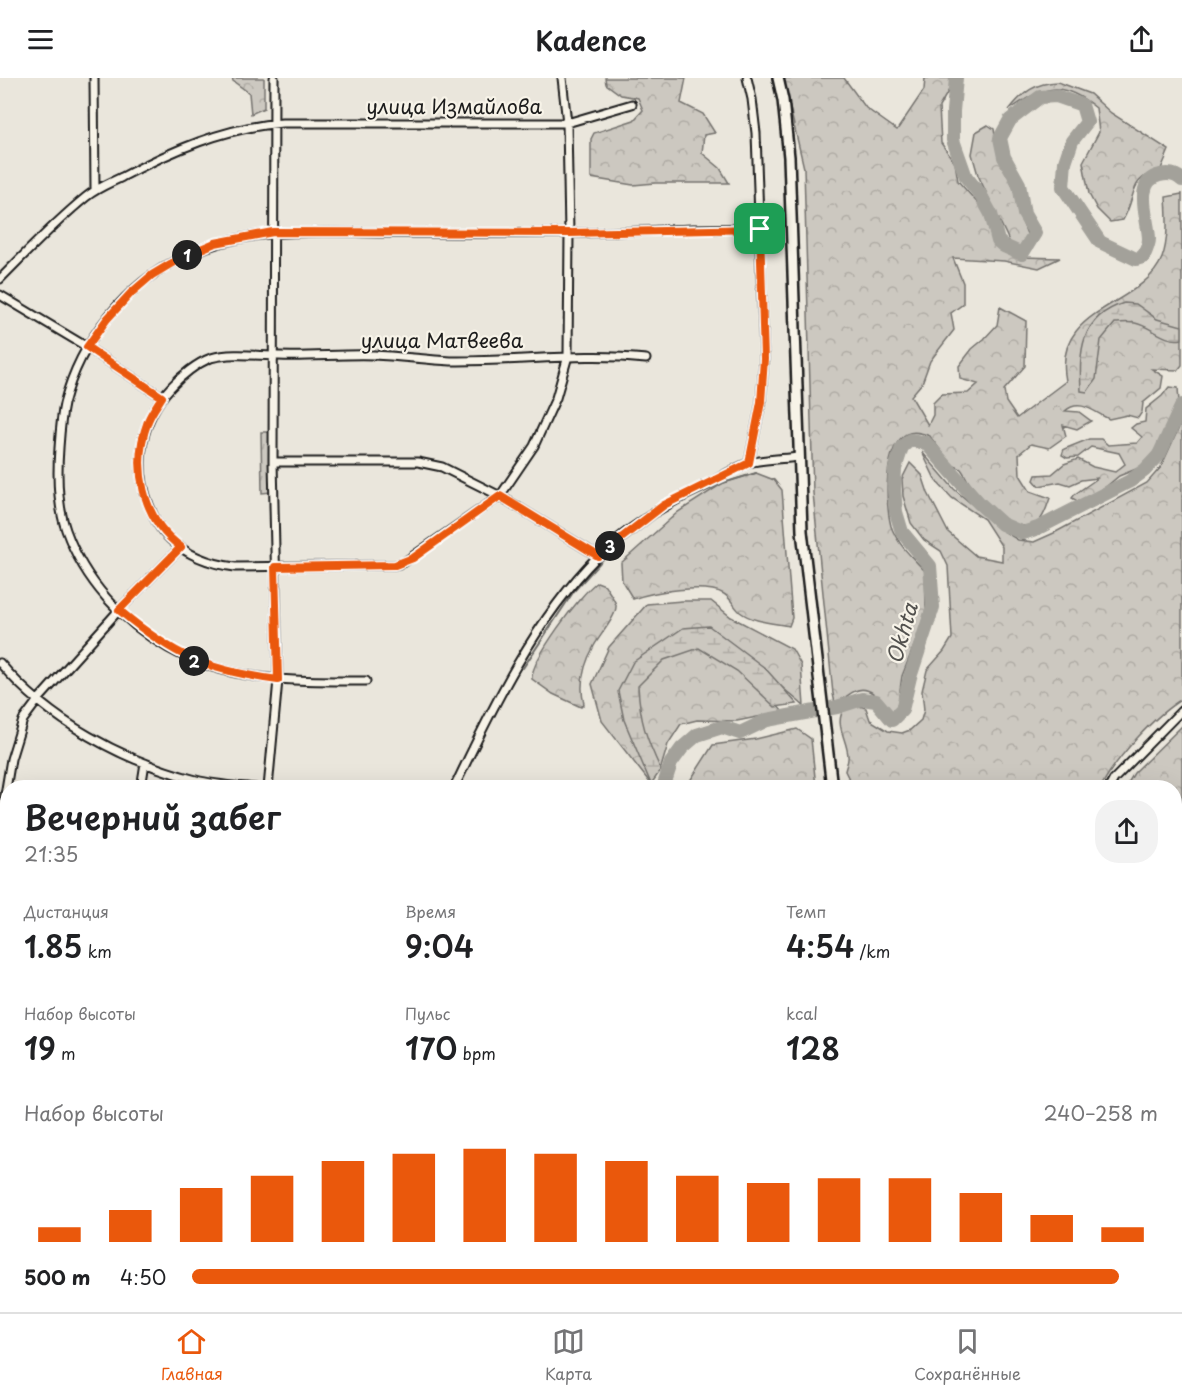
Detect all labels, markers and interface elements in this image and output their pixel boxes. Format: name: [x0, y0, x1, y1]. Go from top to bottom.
text: Kadence: [535, 19, 647, 60]
icon: menu: [24, 23, 57, 56]
icon: share: [1125, 23, 1158, 56]
street label: улица Измайлова: [366, 91, 542, 121]
pin: [734, 203, 785, 254]
icon: arrive: [743, 212, 776, 245]
pin: 1: [172, 240, 202, 270]
text: 1: [183, 243, 191, 267]
street label: улица Матвеева: [361, 325, 524, 355]
pin: 3: [595, 531, 625, 561]
text: 3: [605, 534, 615, 558]
water label: Okhta: [877, 598, 925, 667]
pin: 2: [179, 646, 209, 676]
text: 2: [188, 649, 200, 673]
text: Вечерний забег: [24, 791, 281, 841]
button: share: [1095, 800, 1158, 863]
text: 21:35: [24, 839, 78, 869]
text: Дистанция: [24, 899, 109, 923]
text: Время: [405, 899, 456, 923]
text: Темп: [786, 899, 826, 923]
text: 1.85: [24, 923, 83, 968]
text: 9:04: [405, 923, 474, 968]
text: 4:54: [786, 923, 854, 968]
text: km: [83, 939, 112, 963]
text: /km: [854, 939, 890, 963]
text: Набор высоты: [24, 1001, 136, 1025]
text: Пульс: [405, 1001, 450, 1025]
text: kcal: [786, 1001, 818, 1025]
text: 19: [24, 1025, 56, 1070]
text: 170: [405, 1025, 457, 1070]
text: 128: [786, 1025, 840, 1070]
text: m: [56, 1041, 76, 1065]
text: bpm: [457, 1041, 496, 1065]
text: Набор высоты: [24, 1098, 164, 1128]
text: 240–258 m: [1044, 1098, 1158, 1128]
text: 500 m: [24, 1262, 91, 1292]
text: 4:50: [120, 1262, 166, 1292]
tab: Главная: [161, 1325, 223, 1385]
tab: Карта: [545, 1325, 592, 1385]
tab: Сохранённые: [914, 1325, 1021, 1385]

